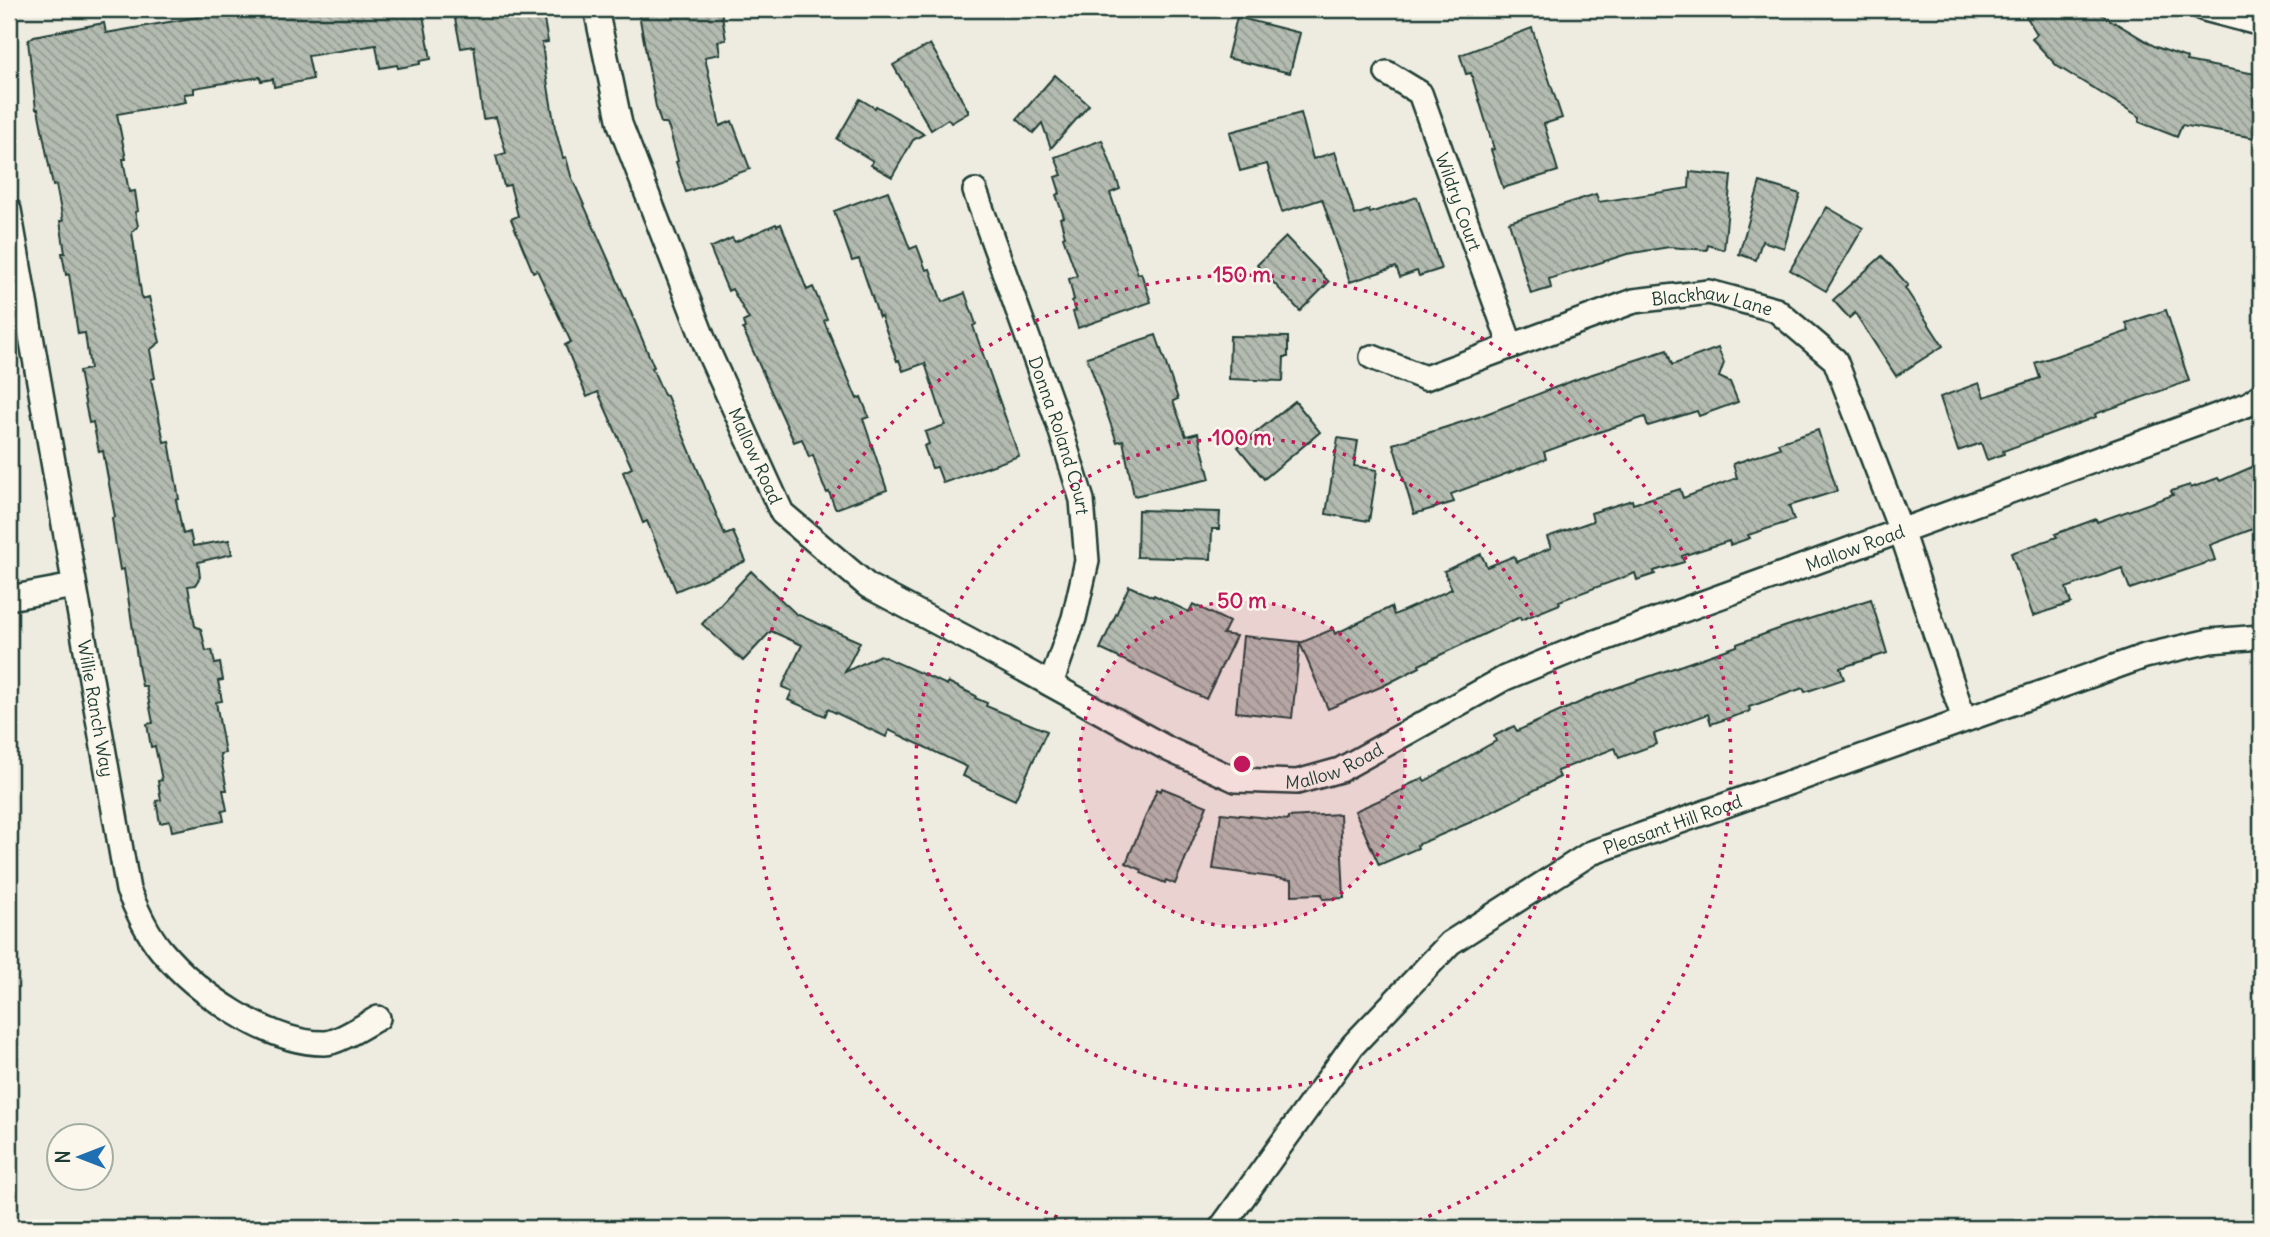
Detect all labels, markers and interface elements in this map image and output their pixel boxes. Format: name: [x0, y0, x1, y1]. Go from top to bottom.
street label: Wildry Court: [1431, 149, 1487, 254]
text: 150 m: [1213, 261, 1271, 288]
street label: Blackhaw Lane: [1650, 280, 1775, 320]
street label: Donna Roland Court: [1024, 353, 1095, 515]
street label: Mallow Road: [724, 404, 788, 508]
text: 100 m: [1212, 424, 1272, 451]
street label: Mallow Road: [1802, 519, 1908, 576]
text: 50 m: [1217, 587, 1267, 614]
street label: Willie Ranch Way: [73, 638, 120, 779]
street label: Mallow Road: [1285, 737, 1387, 794]
centre of rings: [1230, 752, 1254, 776]
street label: Pleasant Hill Road: [1600, 789, 1745, 859]
north arrow: [46, 1122, 116, 1192]
text: N: [51, 1150, 75, 1164]

